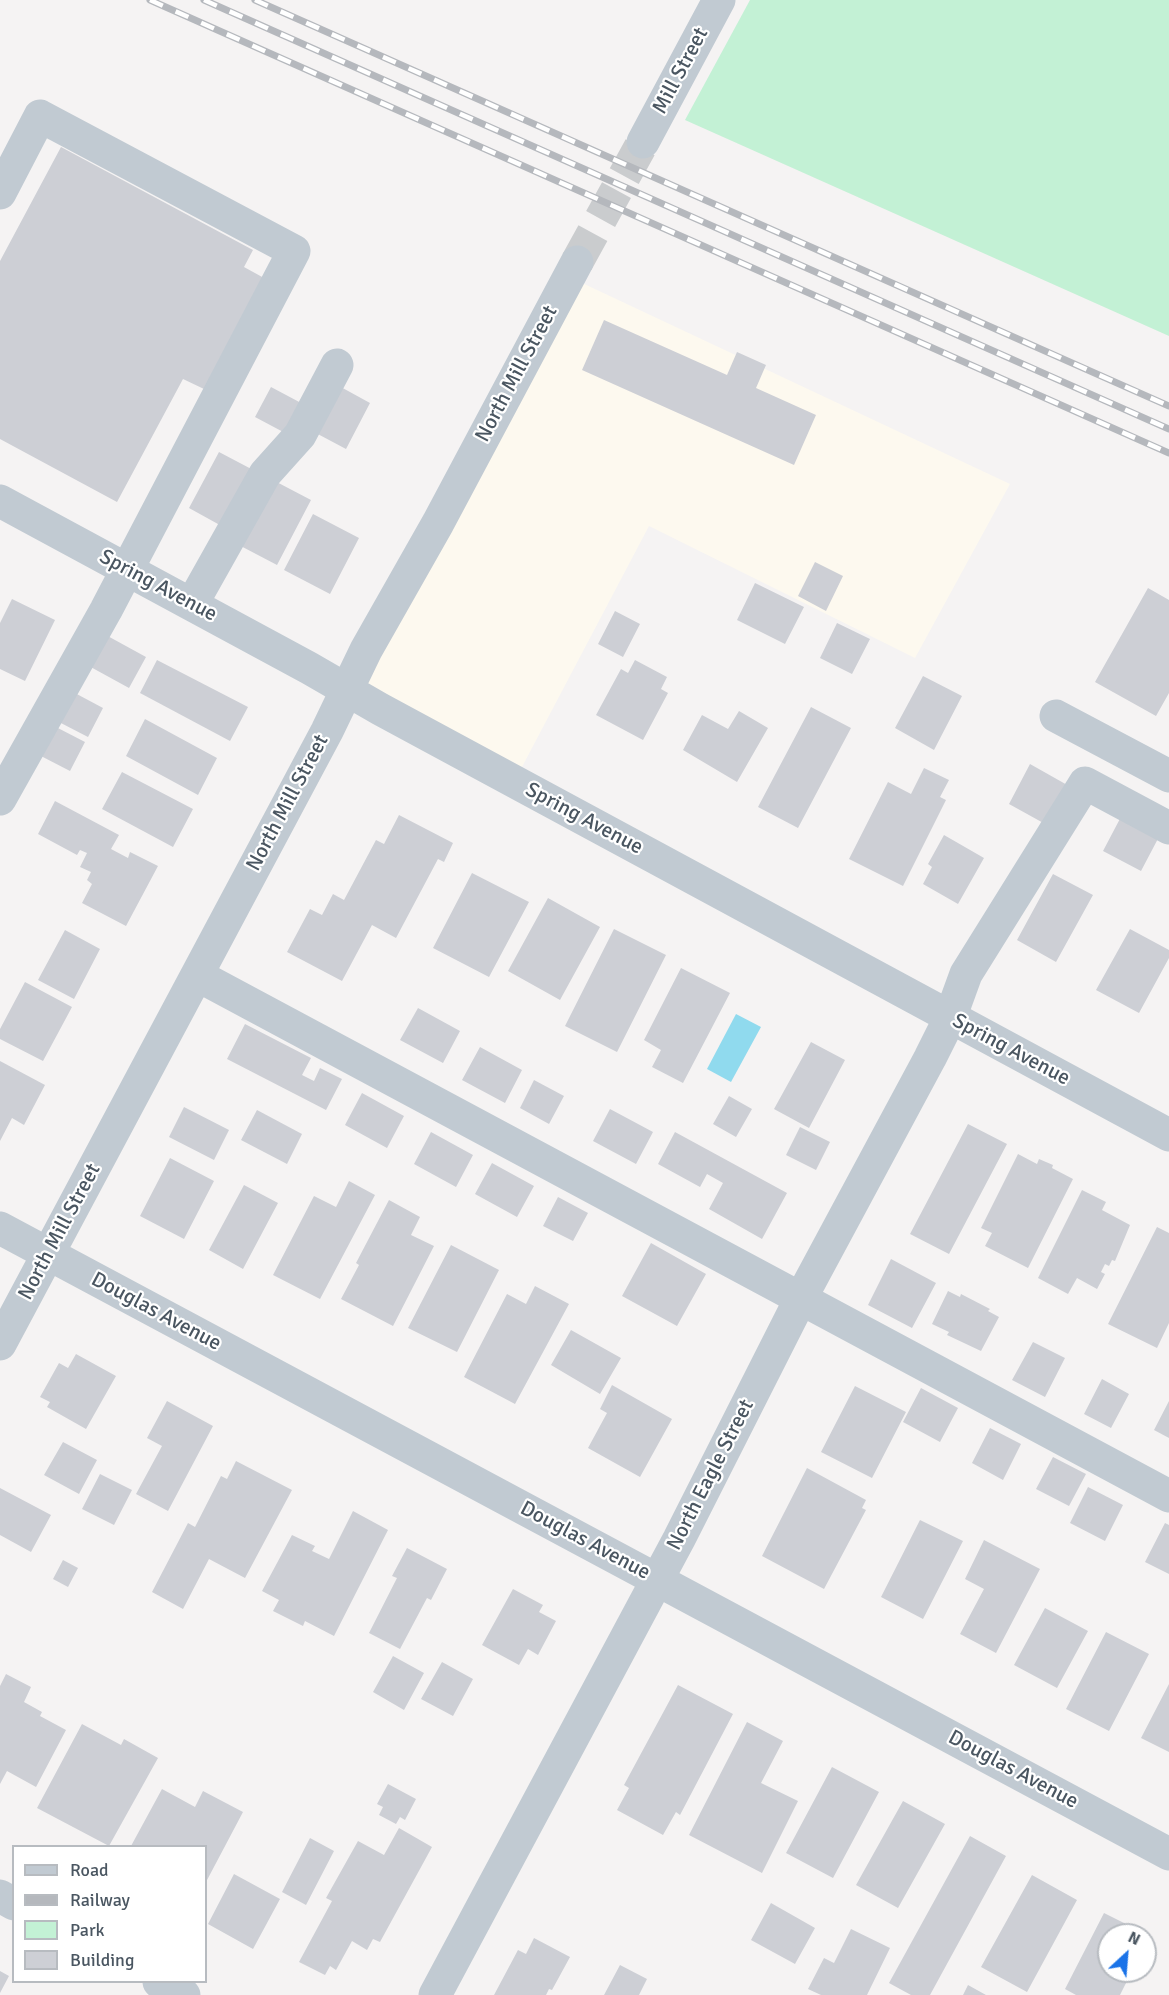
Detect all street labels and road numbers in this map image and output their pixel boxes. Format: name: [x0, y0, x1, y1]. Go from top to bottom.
street label: Mill Street: [648, 24, 714, 118]
street label: North Mill Street: [470, 301, 564, 447]
street label: Spring Avenue: [95, 544, 221, 628]
street label: North Mill Street: [241, 730, 335, 876]
street label: Spring Avenue: [521, 777, 647, 861]
street label: Spring Avenue: [948, 1008, 1074, 1092]
street label: North Mill Street: [13, 1159, 107, 1305]
street label: Douglas Avenue: [87, 1267, 225, 1357]
street label: North Eagle Street: [662, 1395, 760, 1555]
street label: Douglas Avenue: [516, 1496, 654, 1586]
street label: Douglas Avenue: [944, 1725, 1082, 1815]

